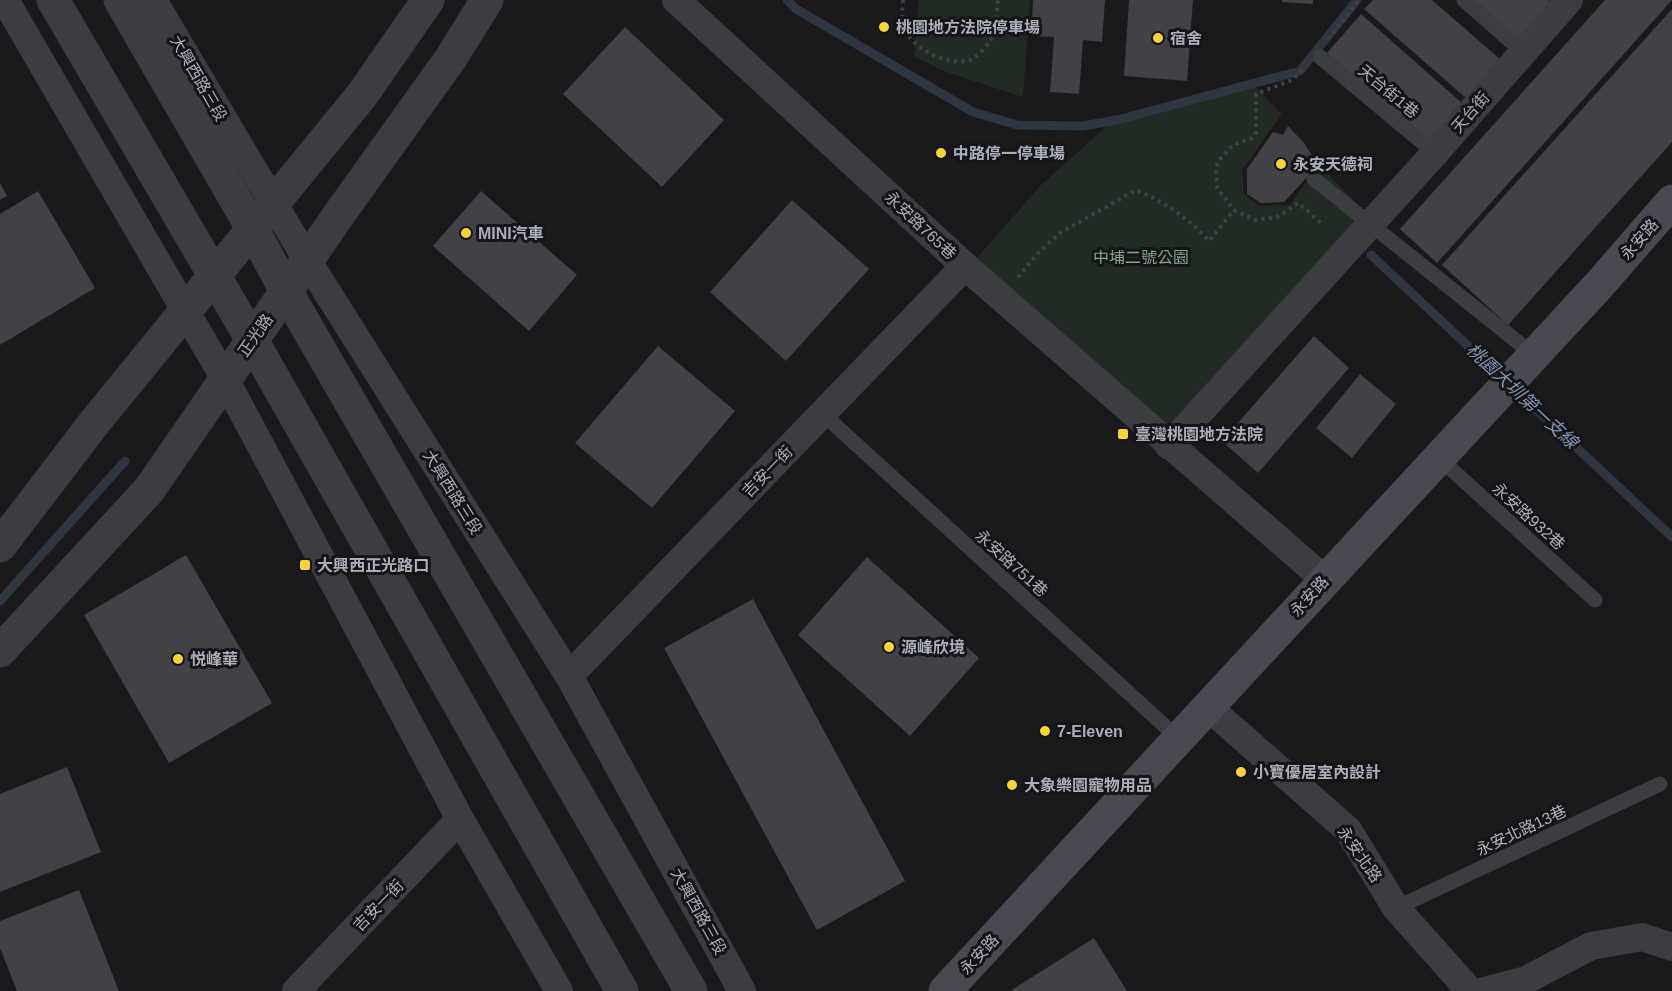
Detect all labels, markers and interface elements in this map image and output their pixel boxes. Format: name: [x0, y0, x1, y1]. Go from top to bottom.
place label: 桃園地方法院停車場: [896, 19, 1040, 36]
marker: 桃園地方法院停車場: [877, 20, 891, 34]
place label: 宿舍: [1170, 30, 1202, 47]
marker: 宿舍: [1151, 31, 1165, 45]
street label: 大興西路三段: [167, 32, 230, 124]
street label: 天台街1巷: [1355, 61, 1422, 121]
street label: 天台街: [1448, 89, 1493, 136]
place label: 中路停一停車場: [953, 145, 1065, 162]
marker: 中路停一停車場: [934, 146, 948, 160]
place label: 永安天德祠: [1293, 155, 1373, 173]
marker: 永安天德祠: [1274, 157, 1288, 171]
street label: 永安路765巷: [882, 188, 960, 263]
street label: 永安路: [1617, 216, 1662, 263]
place label: MINI汽車: [478, 225, 544, 242]
marker: MINI汽車: [459, 226, 473, 240]
park label: 中埔二號公園: [1093, 249, 1189, 266]
street label: 正光路: [235, 311, 276, 360]
water label: 桃園大圳第一支線: [1463, 340, 1583, 454]
place label: 臺灣桃園地方法院: [1135, 426, 1263, 443]
marker: 臺灣桃園地方法院: [1116, 427, 1130, 441]
street label: 吉安一街: [739, 442, 796, 500]
street label: 大興西路三段: [420, 447, 485, 537]
street label: 永安路932巷: [1489, 480, 1568, 553]
street label: 永安路751巷: [972, 527, 1051, 600]
place label: 大興西正光路口: [317, 557, 429, 574]
marker: 大興西正光路口: [298, 558, 312, 572]
street label: 永安路: [1287, 573, 1332, 620]
place label: 源峰欣境: [901, 638, 965, 656]
marker: 源峰欣境: [882, 640, 896, 654]
place label: 悦峰華: [190, 650, 238, 668]
marker: 悦峰華: [171, 652, 185, 666]
place label: 7-Eleven: [1057, 723, 1123, 740]
marker: 7-Eleven: [1038, 724, 1052, 738]
place label: 小寶優居室內設計: [1253, 763, 1381, 781]
marker: 小寶優居室內設計: [1234, 765, 1248, 779]
place label: 大象樂園寵物用品: [1024, 776, 1152, 794]
marker: 大象樂園寵物用品: [1005, 778, 1019, 792]
street label: 永安北路13巷: [1473, 802, 1569, 859]
street label: 永安北路: [1334, 823, 1385, 885]
street label: 大興西路三段: [668, 865, 729, 957]
street label: 吉安一街: [350, 876, 407, 934]
street label: 永安路: [957, 931, 1002, 978]

